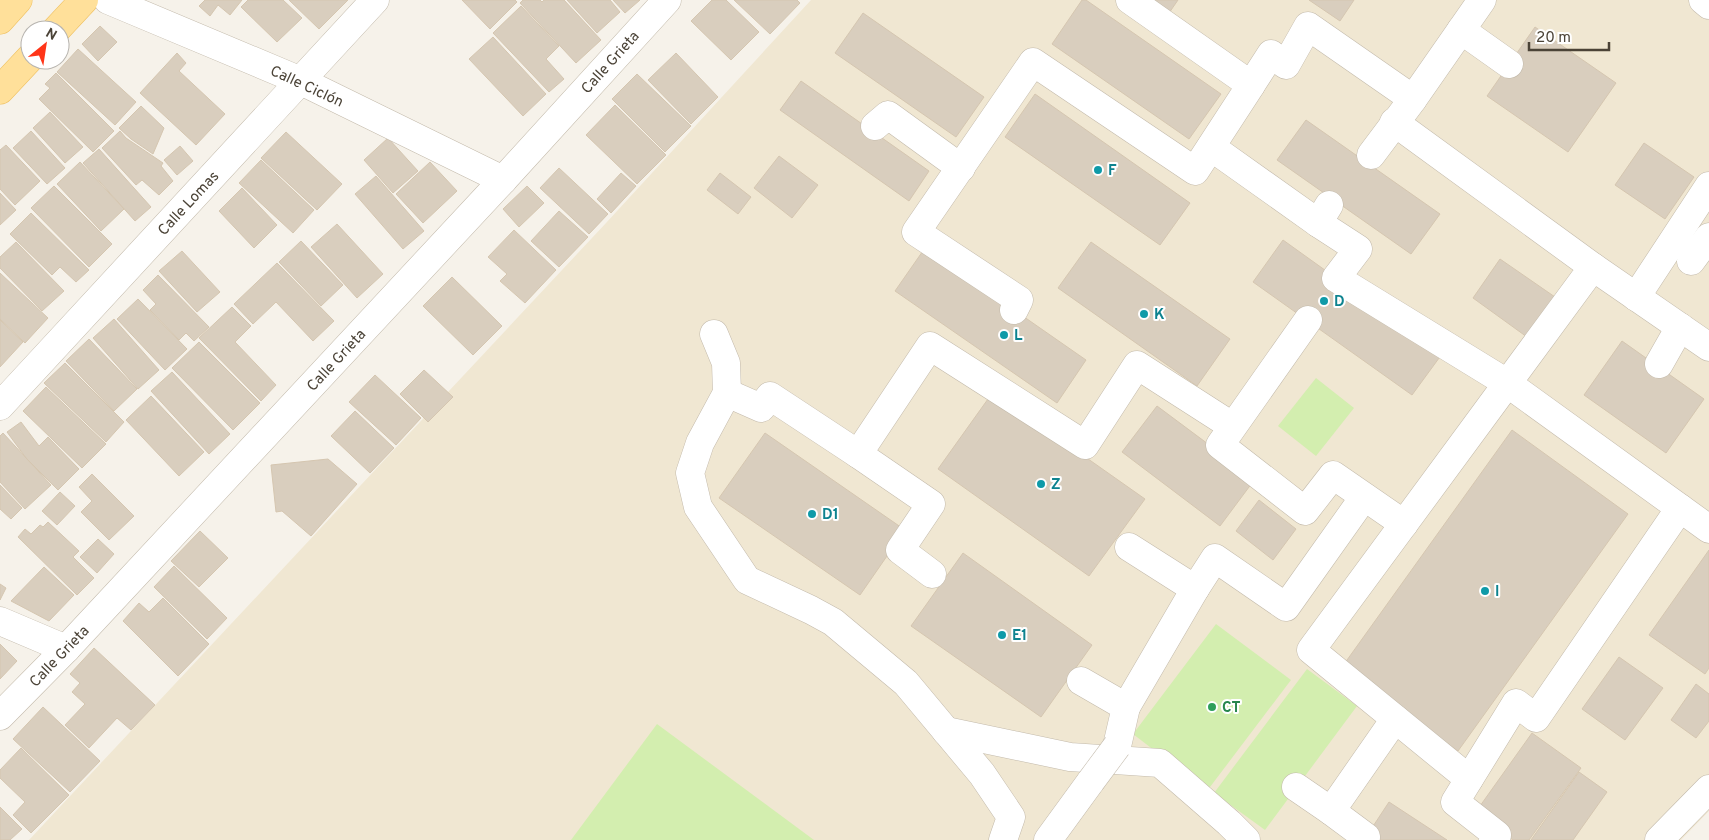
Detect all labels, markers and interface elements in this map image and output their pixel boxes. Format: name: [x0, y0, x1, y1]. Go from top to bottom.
north arrow: [20, 20, 70, 70]
scale bar: [1529, 20, 1609, 52]
text: N: [42, 25, 59, 45]
street label: Calle Grieta: [578, 28, 644, 98]
text: 20 m: [1536, 29, 1571, 48]
street label: Calle Ciclón: [267, 62, 346, 113]
place label: F: [1108, 162, 1117, 181]
marker: F: [1092, 164, 1104, 176]
street label: Calle Lomas: [154, 168, 224, 240]
place label: D: [1334, 293, 1345, 312]
marker: D: [1318, 295, 1330, 307]
place label: K: [1154, 306, 1165, 325]
marker: K: [1138, 308, 1150, 320]
street label: Calle Grieta: [303, 326, 371, 396]
place label: L: [1014, 327, 1023, 346]
marker: L: [998, 329, 1010, 341]
place label: Z: [1051, 476, 1061, 495]
marker: Z: [1035, 478, 1047, 490]
place label: D1: [822, 506, 839, 525]
marker: D1: [806, 508, 818, 520]
place label: I: [1495, 583, 1499, 602]
marker: I: [1479, 585, 1491, 597]
street label: Calle Grieta: [26, 622, 94, 692]
place label: E1: [1012, 627, 1027, 646]
marker: E1: [996, 629, 1008, 641]
place label: CT: [1222, 699, 1240, 718]
marker: CT: [1206, 701, 1218, 713]

